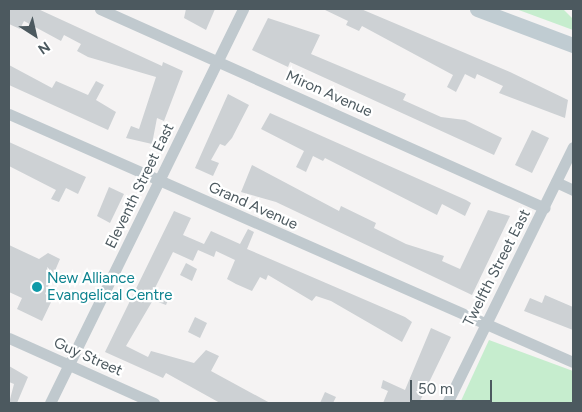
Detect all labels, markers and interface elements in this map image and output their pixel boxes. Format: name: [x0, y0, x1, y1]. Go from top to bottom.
north arrow: [10, 10, 60, 60]
text: N: [35, 38, 53, 58]
street label: Miron Avenue: [283, 67, 375, 121]
street label: Eleventh Street East: [102, 120, 178, 252]
street label: Grand Avenue: [206, 178, 300, 234]
street label: Twelfth Street East: [460, 206, 534, 330]
place label: New Alliance Evangelical Centre: [47, 269, 172, 304]
marker: New Alliance Evangelical Centre: [31, 281, 43, 293]
street label: Guy Street: [51, 334, 125, 380]
scale bar: [412, 370, 494, 402]
text: 50 m: [418, 380, 453, 398]

